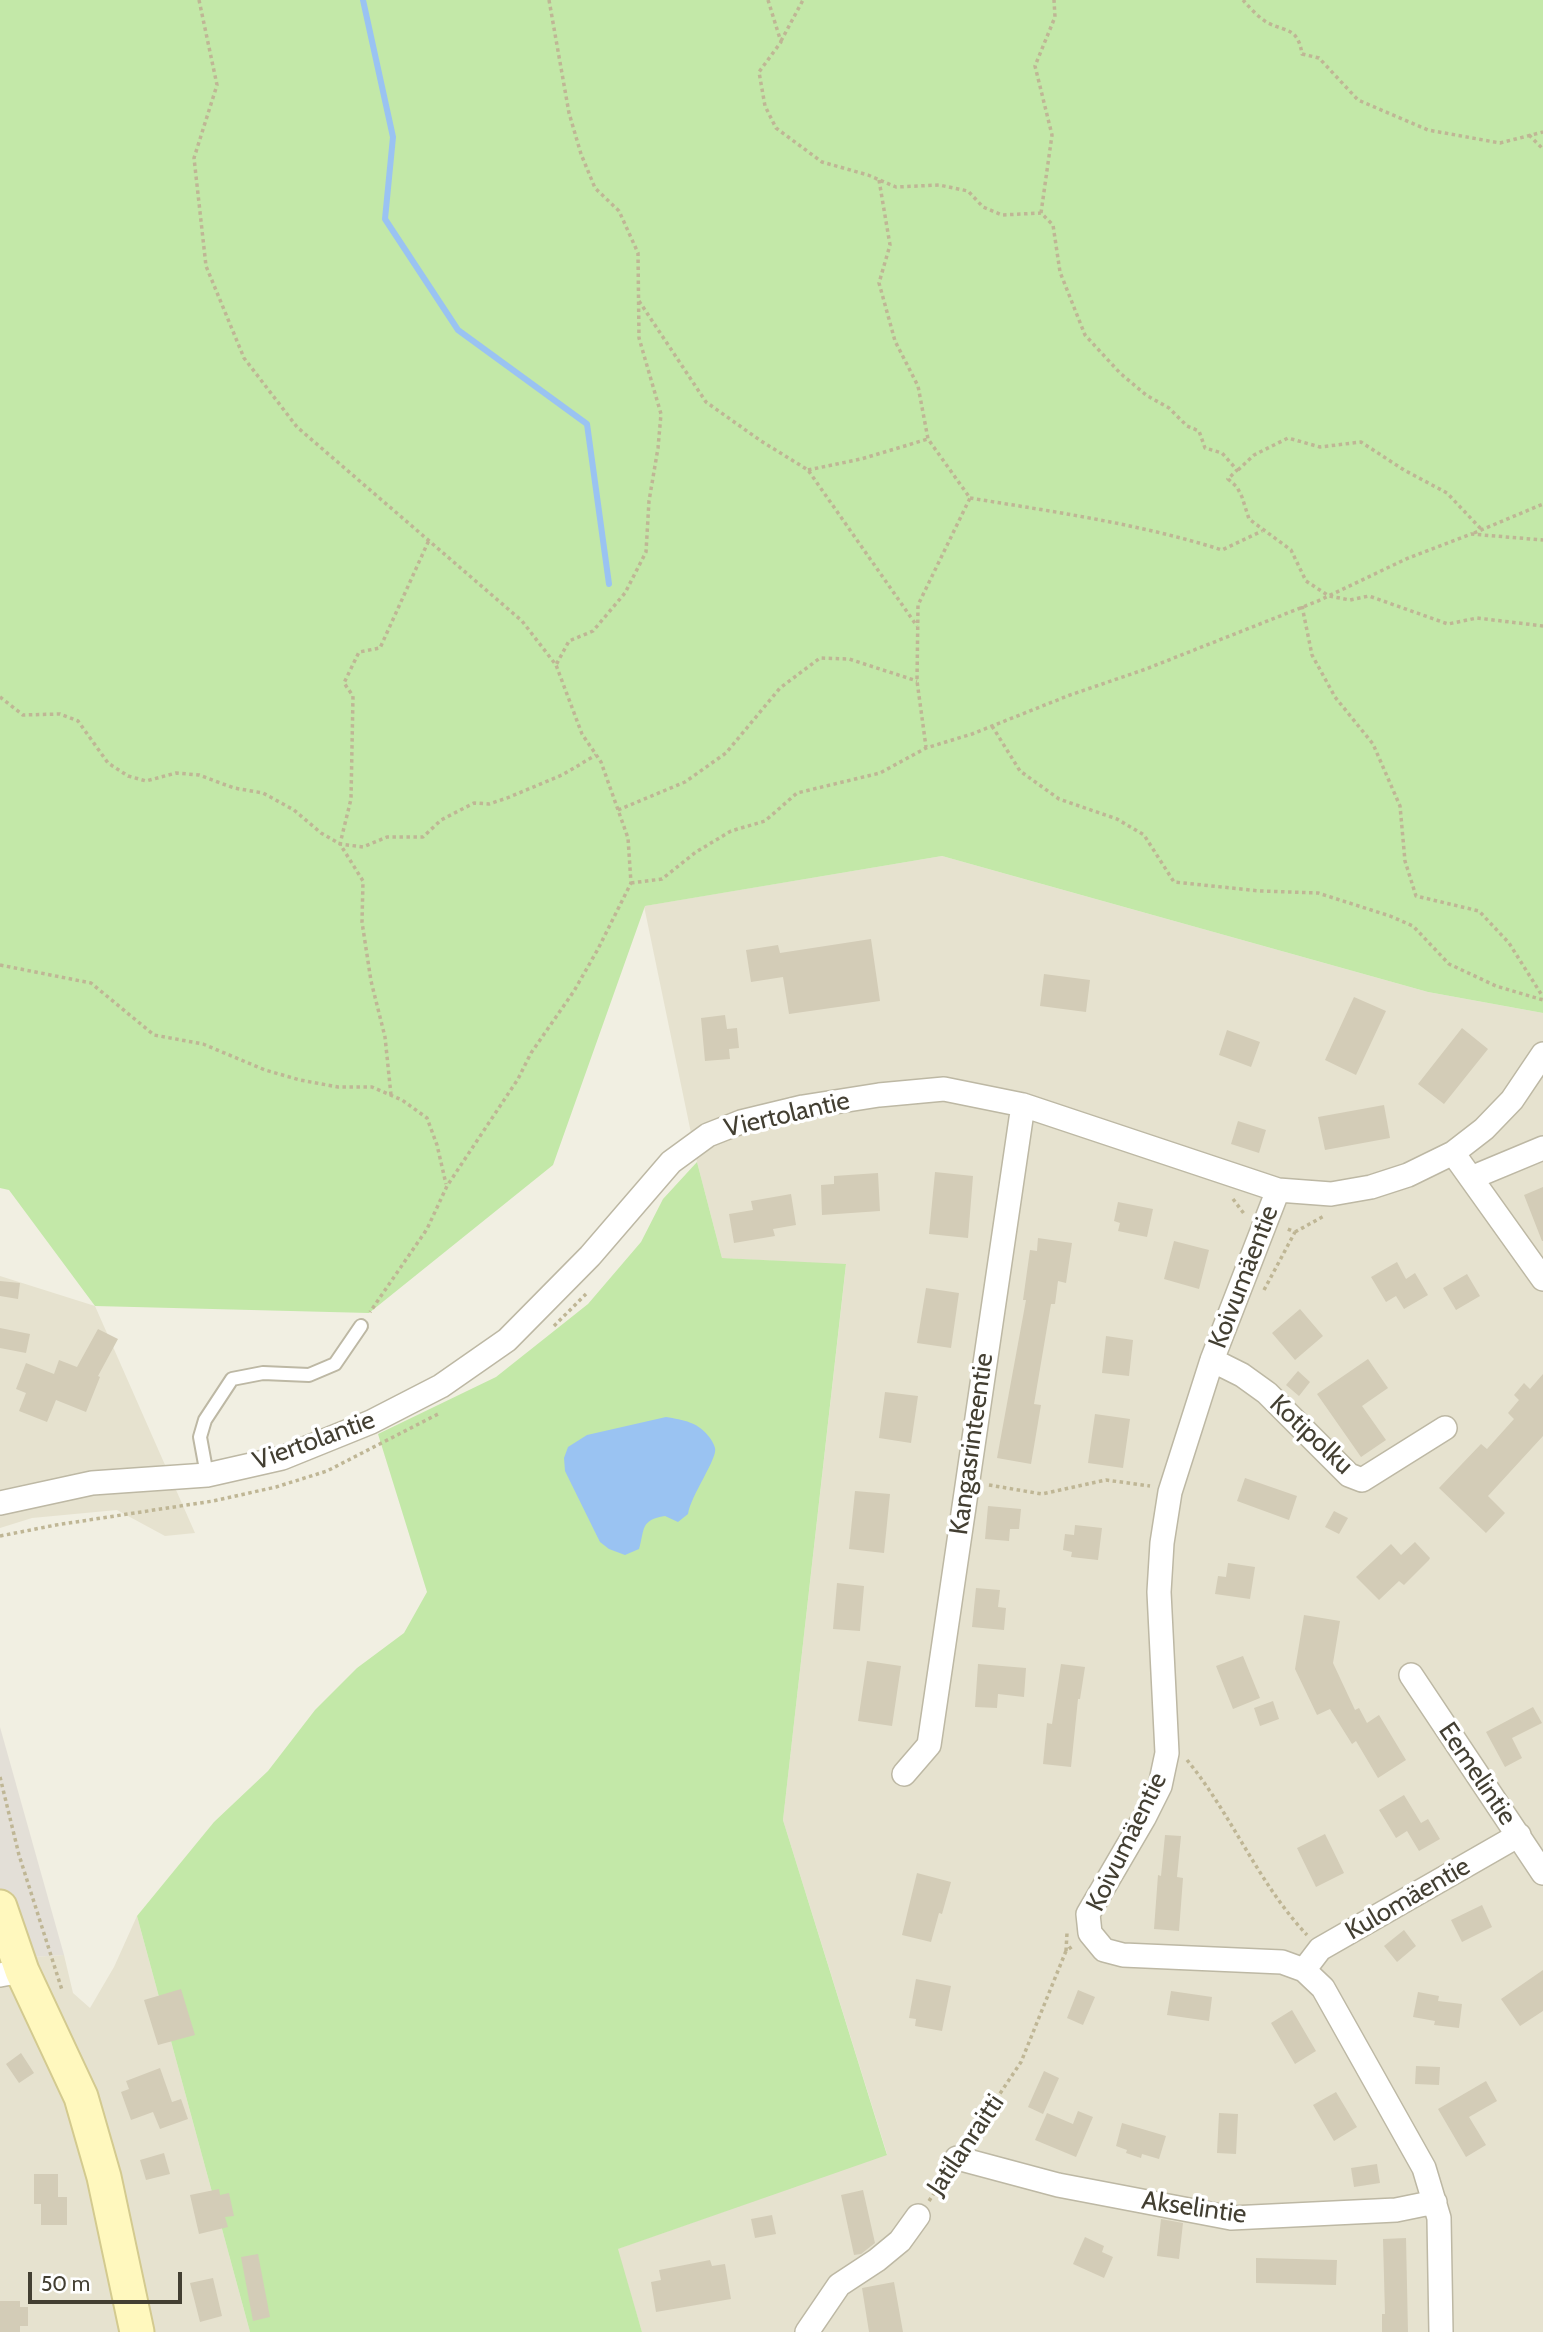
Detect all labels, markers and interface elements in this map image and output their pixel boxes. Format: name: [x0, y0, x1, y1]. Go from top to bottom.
street label: Viertolantie: [721, 1085, 853, 1145]
street label: Koivumäentie: [1202, 1201, 1286, 1353]
street label: Kangasrinteentie: [944, 1351, 1000, 1537]
street label: Kotipolku: [1263, 1389, 1359, 1481]
street label: Viertolantie: [249, 1405, 379, 1477]
street label: Eemelintie: [1431, 1717, 1523, 1831]
street label: Koivumäentie: [1080, 1767, 1174, 1917]
street label: Kulomäentie: [1340, 1851, 1476, 1947]
street label: Jatilanraitti: [921, 2089, 1011, 2201]
street label: Akselintie: [1140, 2185, 1248, 2231]
scale bar: [32, 2258, 186, 2302]
text: 50 m: [41, 2271, 90, 2296]

